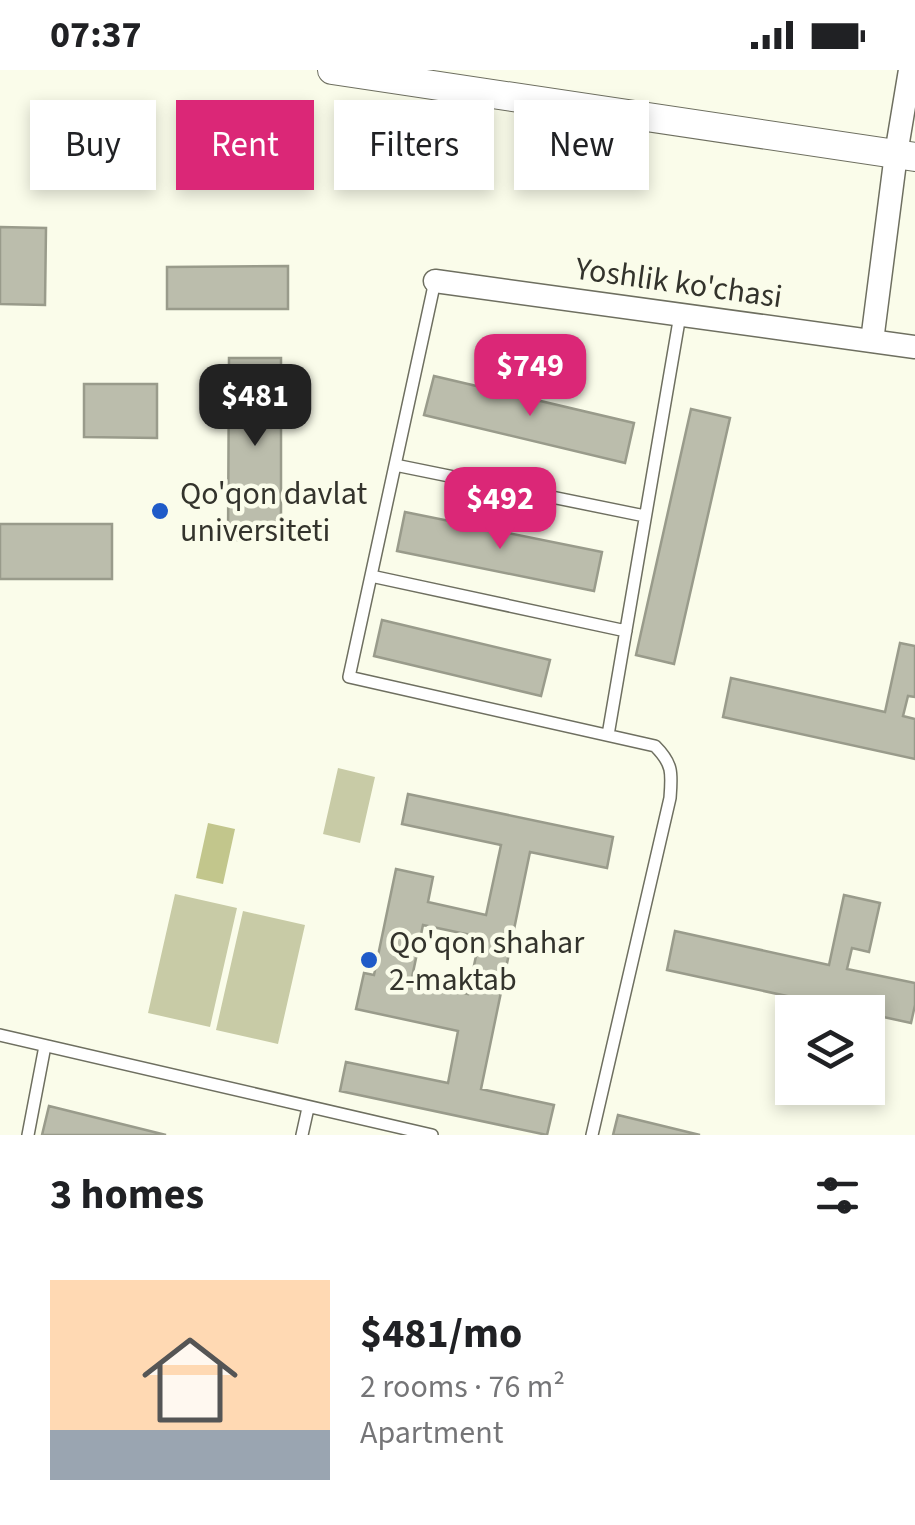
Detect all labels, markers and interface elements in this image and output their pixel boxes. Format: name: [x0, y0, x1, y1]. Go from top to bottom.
text: 07:37: [50, 8, 142, 62]
chip: Buy: [30, 100, 156, 190]
chip: Rent: [176, 100, 314, 190]
chip: Filters: [334, 100, 494, 190]
chip: New: [514, 100, 649, 190]
street label: Yoshlik ko'chasi: [571, 246, 785, 320]
pin: $749: [471, 334, 589, 419]
text: $749: [496, 343, 564, 389]
pin: $481: [196, 364, 314, 449]
text: $481: [221, 373, 289, 419]
pin: $492: [441, 467, 559, 552]
place label: Qo'qon davlat universiteti: [180, 471, 367, 554]
text: $492: [466, 476, 534, 522]
marker: Qo'qon davlat universiteti: [149, 500, 171, 522]
place label: Qo'qon shahar 2-maktab: [389, 920, 585, 1003]
marker: Qo'qon shahar 2-maktab: [358, 949, 380, 971]
map controls: [775, 995, 885, 1105]
button: layers: [775, 995, 885, 1105]
text: 3 homes: [50, 1165, 204, 1225]
icon: filters: [810, 1168, 865, 1223]
text: $481/mo: [360, 1304, 522, 1364]
icon: home: [130, 1320, 250, 1440]
text: 2 rooms · 76 m²: [360, 1364, 565, 1410]
text: Apartment: [360, 1410, 503, 1456]

